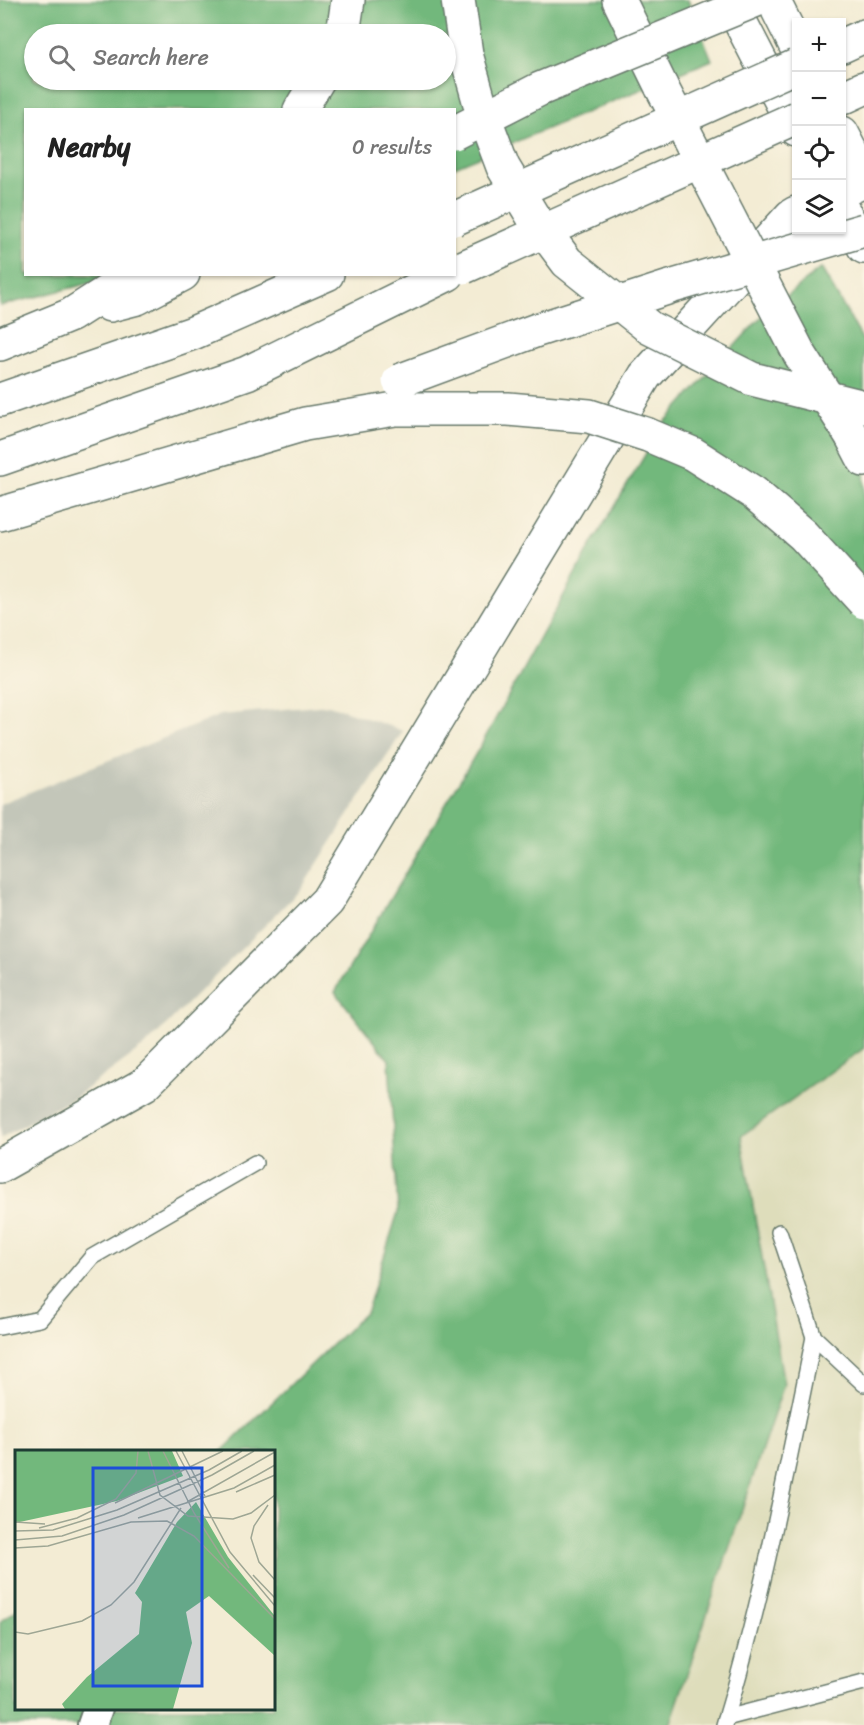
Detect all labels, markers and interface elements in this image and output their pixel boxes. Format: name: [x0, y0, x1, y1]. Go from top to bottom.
map controls: [792, 18, 846, 234]
button: +: [792, 18, 846, 72]
search box: [24, 24, 456, 90]
text: Search here: [93, 38, 209, 77]
icon: search: [45, 41, 78, 74]
button: −: [792, 72, 846, 126]
text: Nearby: [48, 124, 130, 170]
button: locate: [792, 126, 846, 180]
text: 0 results: [352, 130, 432, 165]
button: layers: [792, 180, 846, 234]
inset map: [15, 1450, 274, 1710]

